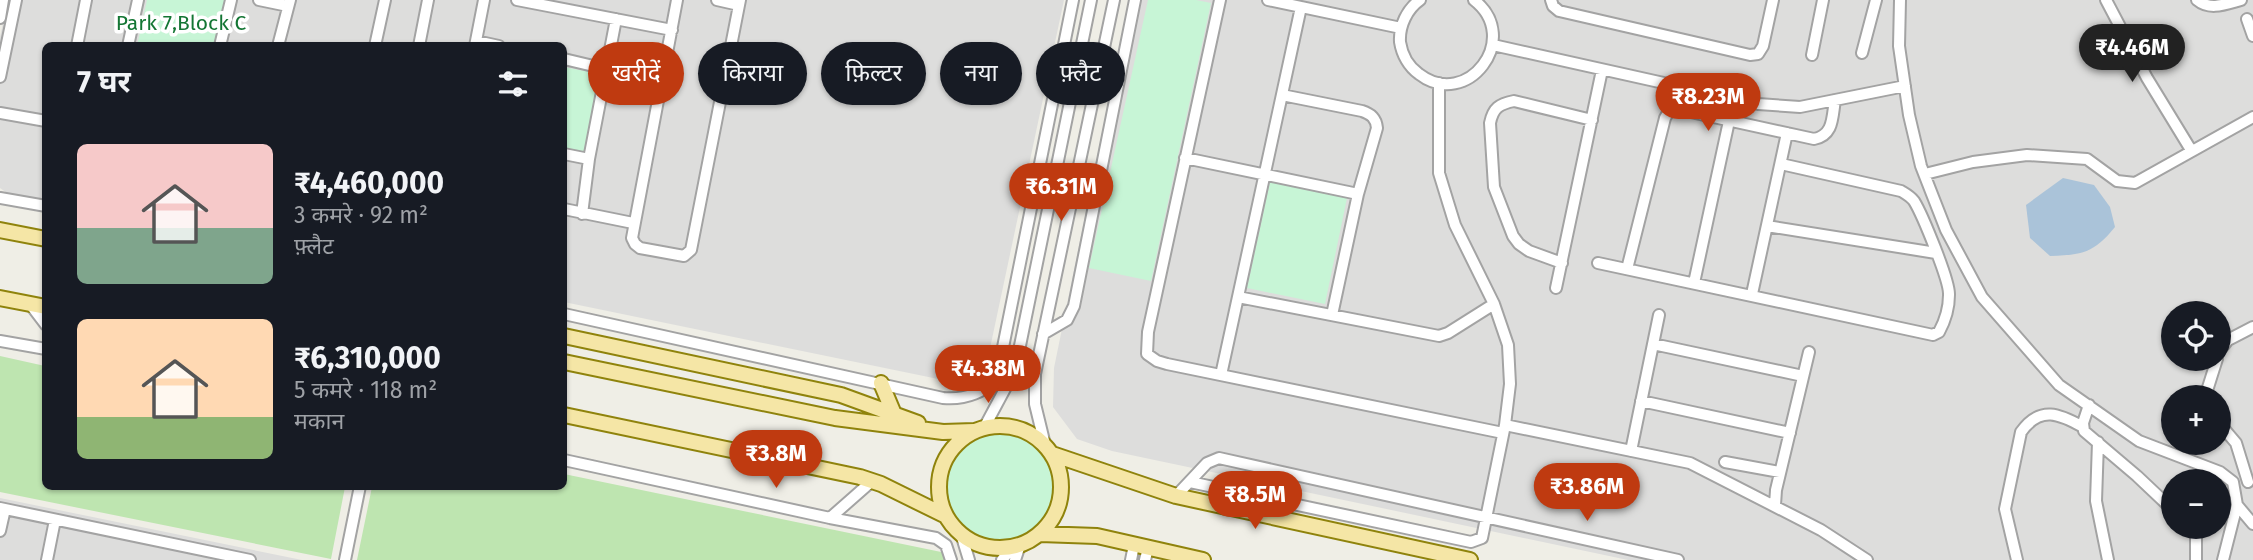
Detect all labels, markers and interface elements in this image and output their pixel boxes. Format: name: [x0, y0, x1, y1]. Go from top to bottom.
park label: Park 7,Block C: [116, 10, 246, 36]
pin: ₹4.46M: [2075, 24, 2189, 84]
text: ₹4.46M: [2095, 33, 2169, 61]
chip: खरीदें: [588, 42, 684, 105]
chip: किराया: [698, 42, 807, 105]
chip: फ़िल्टर: [821, 42, 926, 105]
chip: नया: [940, 42, 1022, 105]
chip: फ़्लैट: [1036, 42, 1125, 105]
text: 7 घर: [77, 64, 131, 100]
icon: filters: [494, 65, 532, 103]
pin: ₹8.23M: [1651, 74, 1765, 133]
text: ₹8.23M: [1672, 82, 1744, 110]
pin: ₹6.31M: [1004, 164, 1118, 223]
text: ₹4,460,000: [294, 165, 444, 201]
icon: home: [133, 172, 217, 256]
text: ₹6.31M: [1025, 172, 1097, 200]
text: 3 कमरे · 92 m²: [294, 201, 428, 229]
text: फ़्लैट: [294, 232, 334, 260]
map controls: [2161, 301, 2231, 539]
button: locate: [2161, 301, 2231, 371]
text: ₹6,310,000: [294, 340, 441, 376]
pin: ₹4.38M: [931, 346, 1045, 405]
icon: home: [133, 347, 217, 431]
text: ₹4.38M: [951, 354, 1025, 382]
text: 5 कमरे · 118 m²: [294, 376, 437, 404]
button: +: [2161, 385, 2231, 455]
text: मकान: [294, 407, 344, 435]
pin: ₹3.8M: [727, 430, 825, 490]
text: ₹3.8M: [745, 439, 807, 467]
pin: ₹3.86M: [1530, 463, 1644, 523]
button: −: [2161, 469, 2231, 539]
pin: ₹8.5M: [1206, 472, 1304, 531]
text: ₹3.86M: [1550, 472, 1624, 500]
text: ₹8.5M: [1224, 480, 1286, 508]

